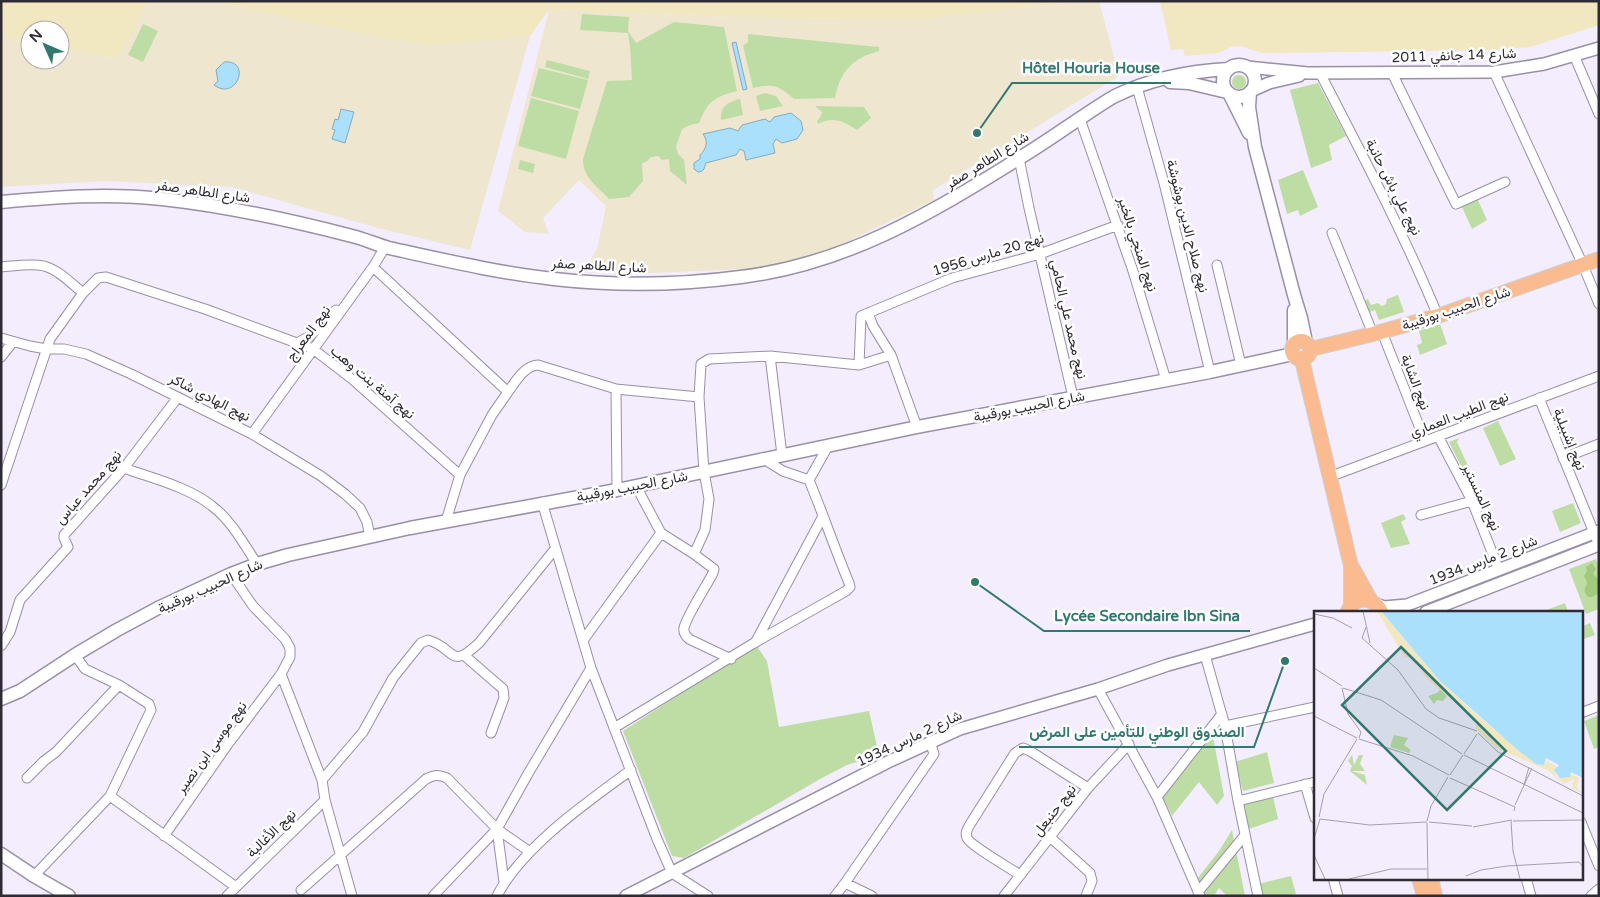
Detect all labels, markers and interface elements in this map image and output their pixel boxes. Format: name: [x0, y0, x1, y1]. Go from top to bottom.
north arrow: [20, 20, 70, 70]
text: N: [26, 26, 46, 46]
street label: شارع 14 جانفي 2011: [1391, 45, 1517, 69]
callout: Hôtel Houria House: [1012, 53, 1171, 83]
text: Hôtel Houria House: [1022, 59, 1161, 77]
street label: شارع الطاهر صفر: [942, 128, 1033, 195]
street label: نهج علي باش حانبة: [1359, 136, 1425, 240]
street label: نهج صلاح الدين بوشوشة: [1161, 158, 1212, 295]
street label: شارع الطاهر صفر: [153, 176, 251, 209]
street label: نهج المنجي بالخير: [1111, 194, 1161, 295]
street label: نهج 20 مارس 1956: [930, 229, 1047, 281]
street label: شارع الطاهر صفر: [550, 254, 647, 278]
street label: نهج محمد علي الحامي: [1044, 258, 1091, 381]
street label: شارع الحبيب بورقيبة: [1400, 283, 1513, 336]
street label: نهج المعراج: [283, 302, 336, 366]
street label: نهج آمنة بنت وهب: [326, 342, 418, 424]
street label: نهج الشابة: [1395, 352, 1434, 413]
street label: نهج الهادي شاكر: [164, 369, 253, 428]
street label: شارع الحبيب بورقيبة: [972, 387, 1087, 428]
street label: نهج الطيب العماري: [1407, 388, 1512, 444]
street label: نهج إشبيلية: [1548, 406, 1590, 473]
street label: نهج محمد عباس: [52, 447, 127, 529]
street label: نهج المنستير: [1456, 460, 1504, 534]
street label: شارع الحبيب بورقيبة: [575, 467, 690, 508]
street label: شارع 2 مارس 1934: [1427, 532, 1540, 591]
street label: شارع الحبيب بورقيبة: [155, 556, 266, 619]
callout: Lycée Secondaire Ibn Sina: [1044, 601, 1250, 631]
text: Lycée Secondaire Ibn Sina: [1054, 607, 1240, 626]
inset map: [1314, 611, 1582, 880]
street label: نهج موسى ابن نصير: [172, 698, 252, 799]
street label: شارع 2 مارس 1934: [854, 707, 966, 772]
callout: الصندوق الوطني للتأمين على المرض: [1019, 717, 1254, 747]
text: الصندوق الوطني للتأمين على المرض: [1029, 723, 1245, 745]
street label: نهج حنبعل: [1029, 781, 1081, 841]
street label: نهج الأغالبة: [243, 806, 301, 863]

